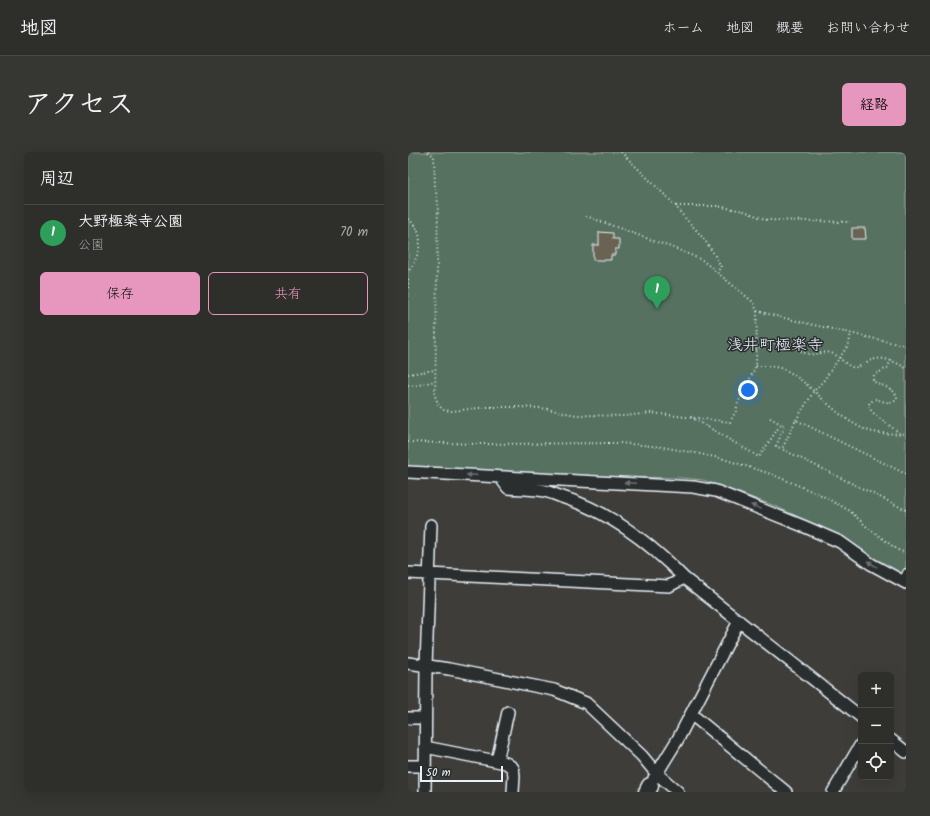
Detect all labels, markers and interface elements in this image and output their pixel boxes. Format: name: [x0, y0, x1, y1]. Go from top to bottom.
text: 地図: [20, 14, 58, 44]
text: ホーム: [663, 17, 704, 39]
text: 地図: [726, 17, 754, 39]
text: 概要: [776, 17, 804, 39]
text: お問い合わせ: [826, 17, 910, 39]
text: アクセス: [24, 83, 134, 128]
button: 経路: [842, 83, 906, 126]
text: 周辺: [40, 166, 74, 193]
text: 大野極楽寺公園: [78, 210, 183, 234]
text: 1: [51, 222, 55, 243]
text: 70 m: [340, 222, 368, 243]
text: 公園: [78, 235, 104, 256]
button: 保存: [40, 272, 200, 315]
button: 共有: [208, 272, 368, 315]
pin: 1: [644, 276, 670, 309]
district label: 浅井町極楽寺: [727, 333, 823, 358]
your location: [738, 380, 758, 400]
one-way arrow: [466, 472, 478, 479]
one-way arrow: [624, 480, 636, 487]
one-way arrow: [751, 504, 762, 510]
one-way arrow: [866, 561, 878, 568]
map controls: [858, 672, 894, 780]
button: +: [858, 672, 894, 708]
button: −: [858, 708, 894, 744]
button: locate: [858, 744, 894, 780]
scale bar: [420, 764, 503, 783]
text: 50 m: [426, 764, 451, 782]

